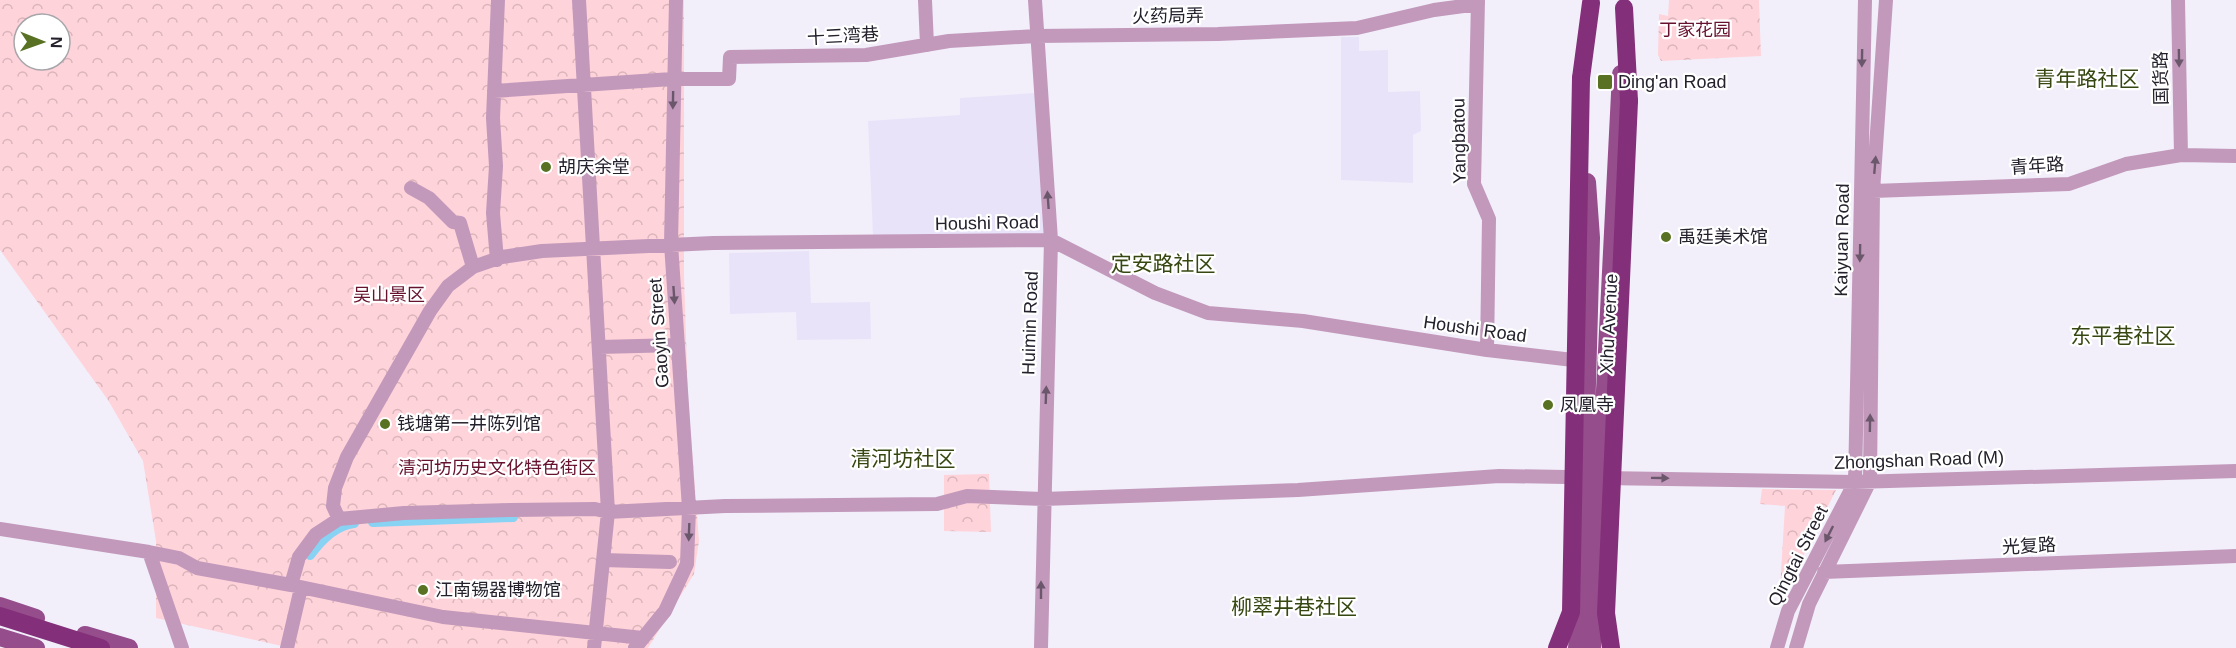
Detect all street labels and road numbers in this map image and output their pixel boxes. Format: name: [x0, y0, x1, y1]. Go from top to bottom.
street label: 火药局弄: [1132, 5, 1204, 27]
street label: 十三湾巷: [807, 24, 879, 48]
street label: 国货路: [2151, 51, 2171, 105]
street label: Yangbatou: [1448, 98, 1470, 184]
street label: 青年路: [2009, 154, 2065, 178]
street label: Kaiyuan Road: [1831, 183, 1853, 297]
street label: Houshi Road: [935, 212, 1039, 234]
street label: Huimin Road: [1018, 271, 1042, 375]
street label: Xihu Avenue: [1596, 273, 1622, 375]
street label: Gaoyin Street: [645, 277, 673, 389]
street label: Houshi Road: [1422, 312, 1528, 346]
street label: Zhongshan Road (M): [1834, 447, 2004, 473]
street label: Qingtai Street: [1764, 502, 1832, 610]
street label: 光复路: [2002, 535, 2056, 557]

